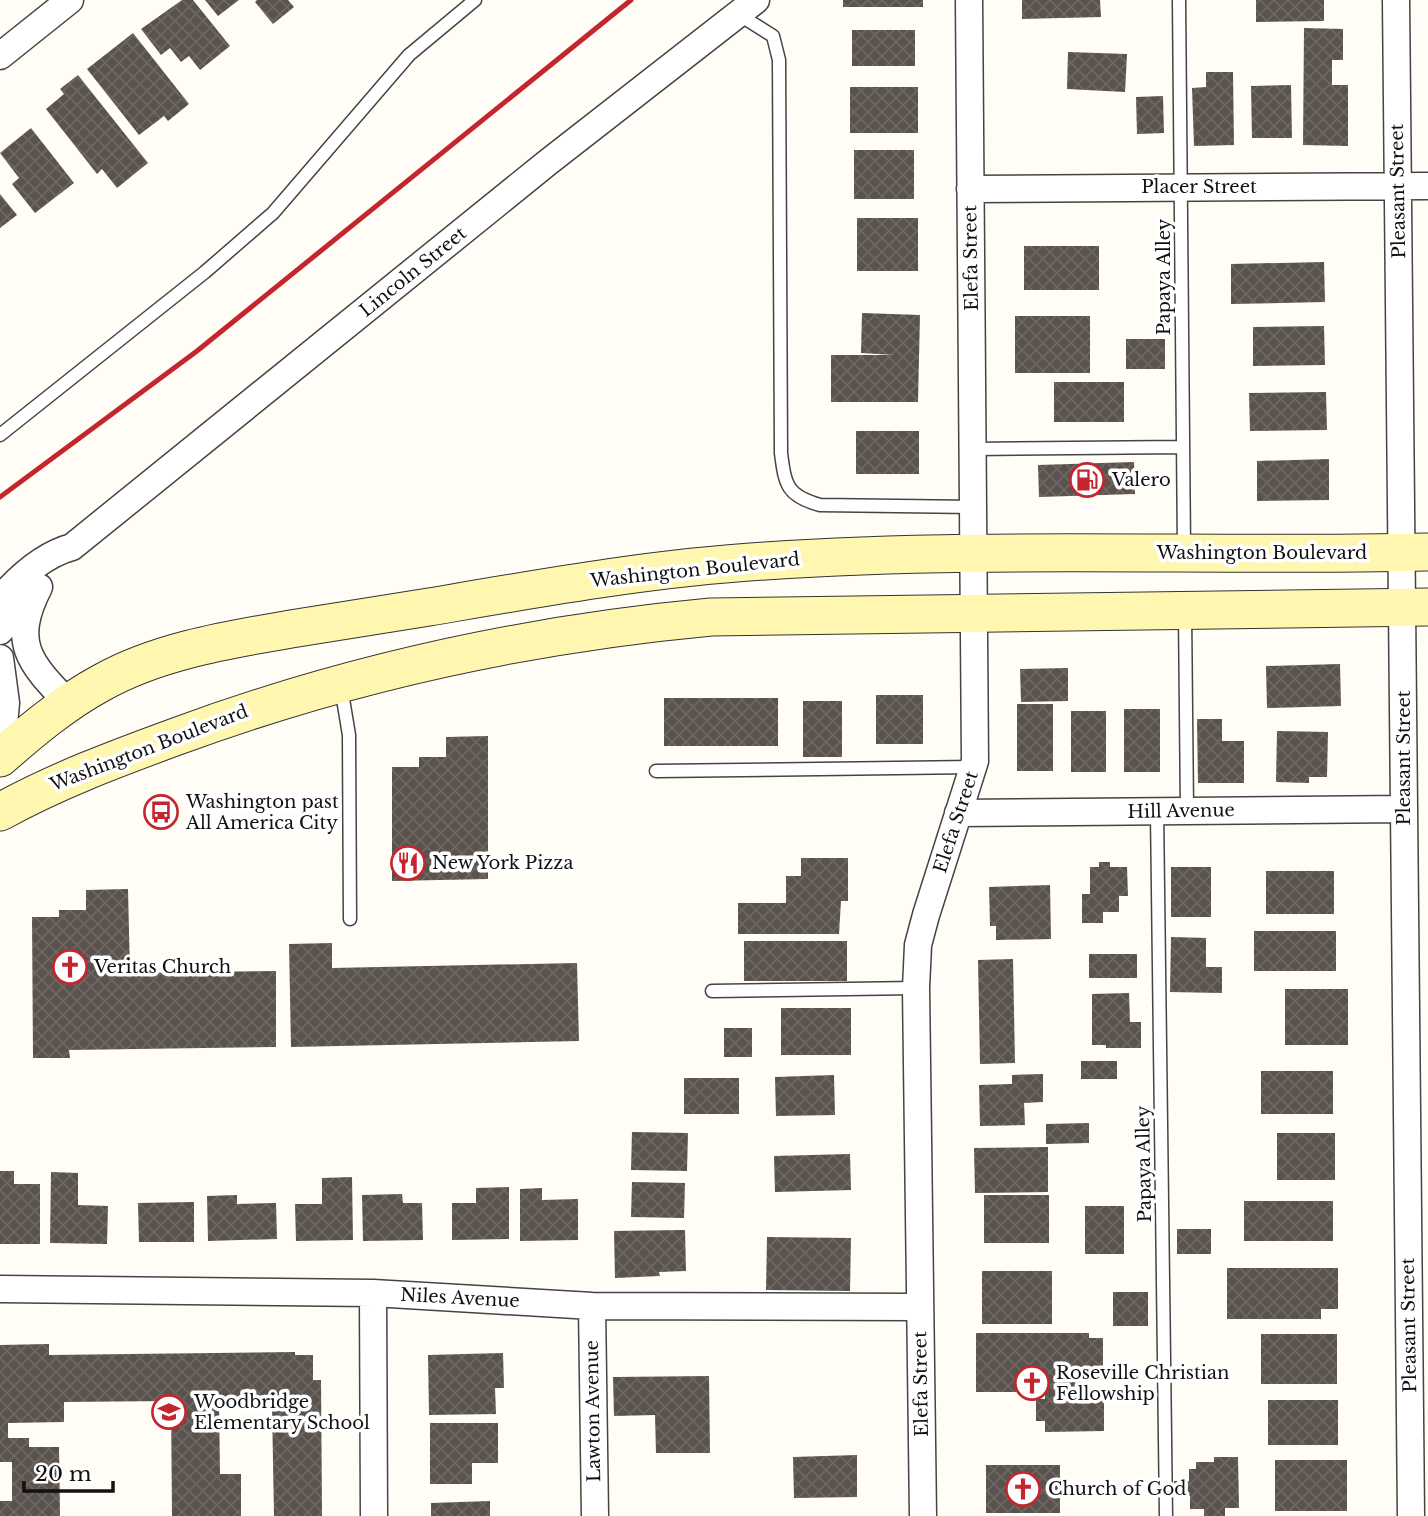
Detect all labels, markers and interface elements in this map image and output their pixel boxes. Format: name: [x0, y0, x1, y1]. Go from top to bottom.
street label: Pleasant Street: [1386, 123, 1410, 259]
street label: Placer Street: [1141, 176, 1257, 198]
street label: Elefa Street: [959, 205, 983, 311]
street label: Papaya Alley: [1153, 218, 1175, 335]
street label: Lincoln Street: [355, 222, 471, 322]
fuel station icon: Valero: [1068, 461, 1106, 499]
place label: Valero: [1111, 469, 1171, 491]
street label: Washington Boulevard: [1156, 542, 1367, 564]
street label: Washington Boulevard: [588, 548, 801, 592]
street label: Pleasant Street: [1393, 690, 1415, 826]
street label: Washington Boulevard: [46, 700, 251, 796]
street label: Elefa Street: [929, 768, 983, 876]
place label: Washington past All America City: [185, 791, 339, 834]
bus stop icon: Washington past All America City: [142, 793, 180, 831]
street label: Hill Avenue: [1127, 799, 1235, 823]
restaurant icon: New York Pizza: [389, 844, 427, 882]
place label: New York Pizza: [432, 852, 573, 874]
church icon: Veritas Church: [51, 948, 89, 986]
place label: Veritas Church: [93, 956, 231, 978]
street label: Papaya Alley: [1132, 1105, 1156, 1223]
street label: Pleasant Street: [1397, 1257, 1421, 1393]
street label: Niles Avenue: [400, 1284, 520, 1312]
street label: Elefa Street: [909, 1331, 933, 1437]
street label: Lawton Avenue: [581, 1340, 605, 1482]
place label: Roseville Christian Fellowship: [1056, 1362, 1229, 1405]
church icon: Roseville Christian Fellowship: [1013, 1364, 1051, 1402]
place label: Woodbridge Elementary School: [193, 1391, 370, 1434]
school or university icon: Woodbridge Elementary School: [150, 1393, 188, 1431]
scale bar: [24, 1450, 114, 1494]
text: 20 m: [35, 1461, 92, 1487]
church icon: Church of God: [1004, 1470, 1042, 1508]
place label: Church of God: [1048, 1478, 1186, 1500]

